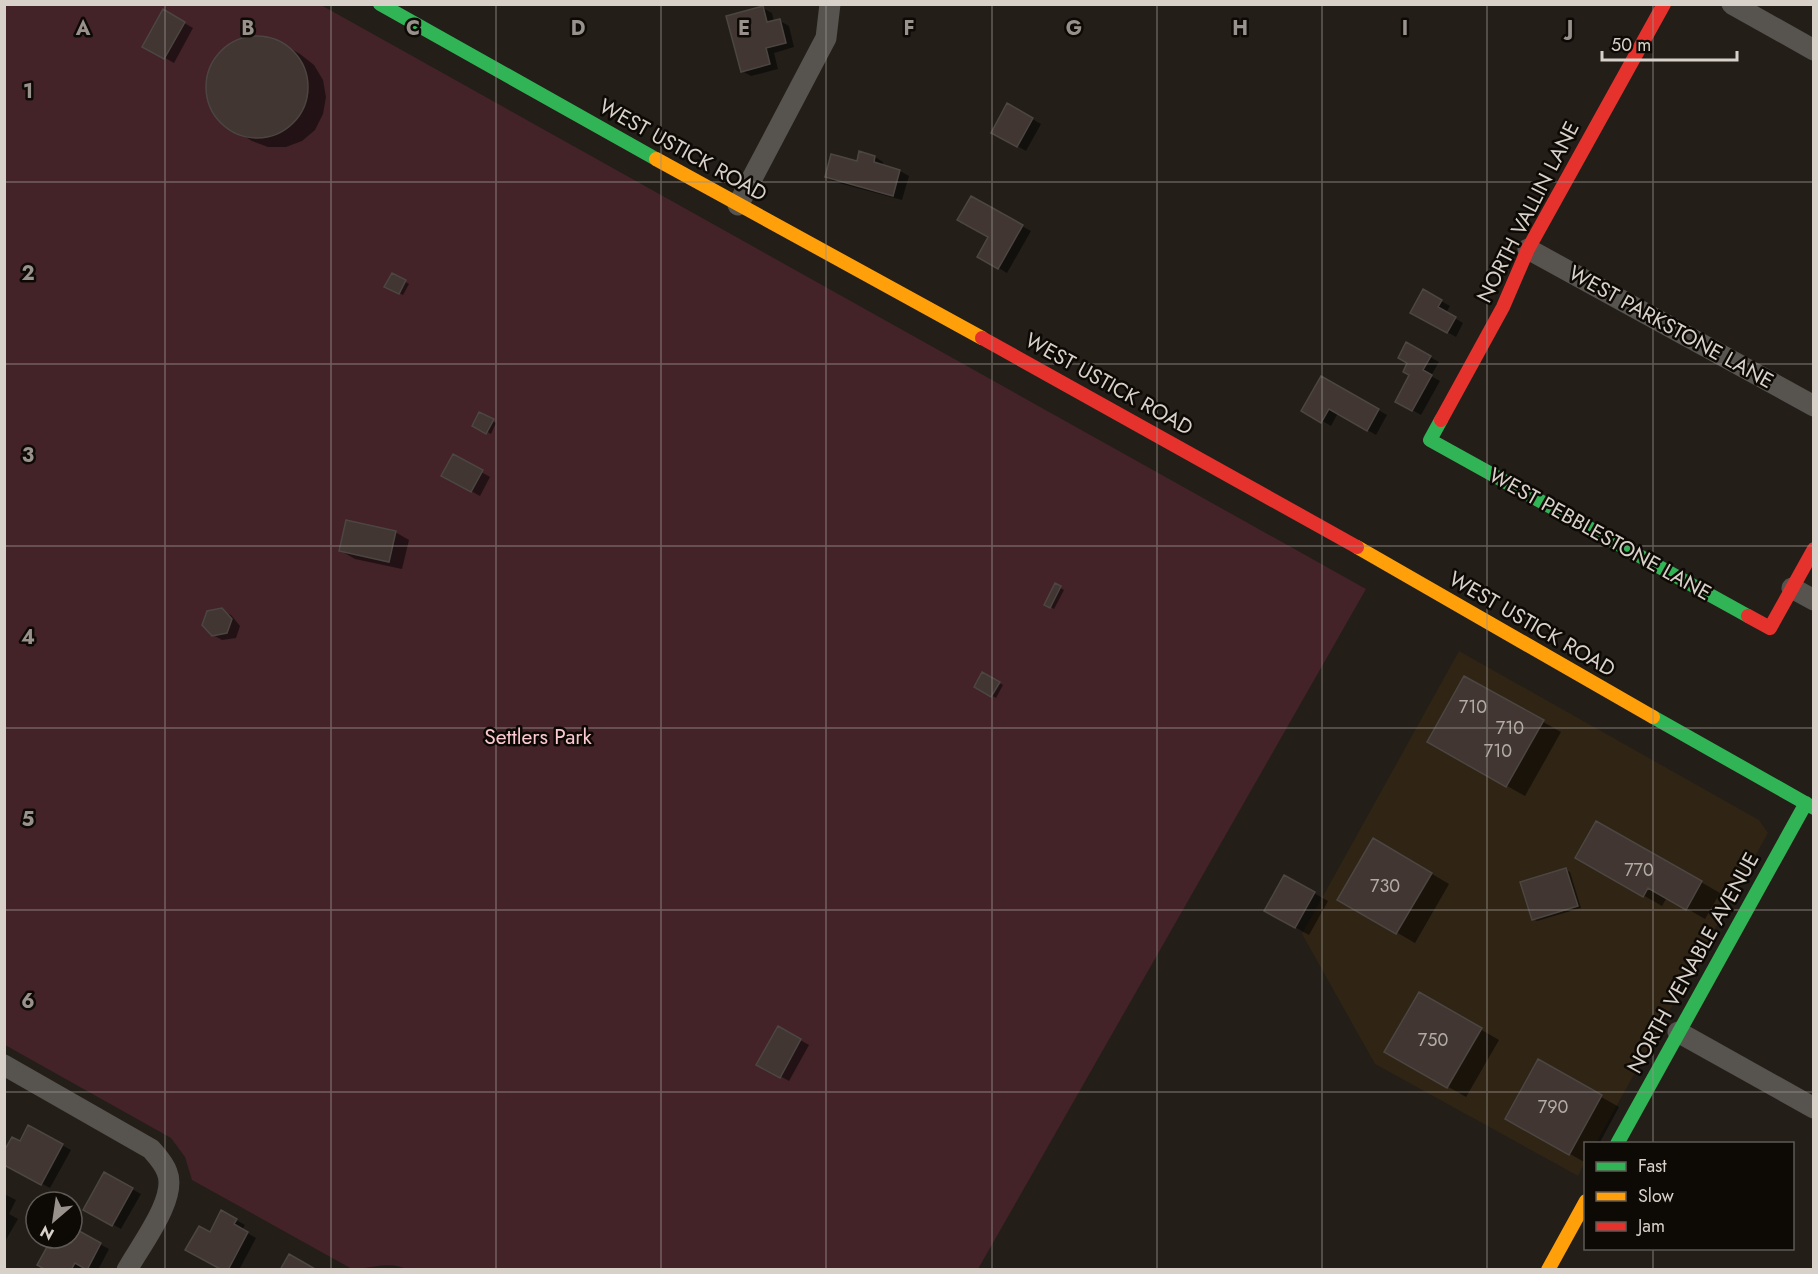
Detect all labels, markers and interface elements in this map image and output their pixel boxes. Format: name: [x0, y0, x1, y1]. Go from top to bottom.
text: A: [75, 14, 91, 43]
text: B: [241, 14, 255, 43]
text: C: [406, 14, 420, 43]
text: D: [571, 14, 585, 43]
text: E: [738, 14, 750, 43]
text: F: [903, 14, 915, 43]
text: G: [1066, 14, 1082, 43]
text: H: [1232, 14, 1248, 43]
text: I: [1402, 14, 1408, 43]
text: J: [1563, 14, 1573, 43]
scale bar: [1602, 24, 1737, 62]
text: 50 m: [1611, 32, 1651, 58]
text: 1: [23, 77, 33, 106]
street label: WEST USTICK ROAD: [594, 91, 772, 209]
street label: NORTH VALLIN LANE: [1469, 116, 1587, 308]
street label: WEST PARKSTONE LANE: [1563, 258, 1779, 396]
text: 2: [21, 259, 35, 288]
street label: WEST USTICK ROAD: [1020, 325, 1198, 443]
text: 3: [22, 441, 34, 470]
street label: WEST PEBBLESTONE LANE: [1483, 460, 1717, 608]
street label: WEST USTICK ROAD: [1443, 564, 1621, 684]
text: 4: [21, 623, 35, 652]
house number: 710: [1459, 694, 1487, 720]
house number: 710: [1496, 715, 1524, 741]
park label: Settlers Park: [484, 722, 592, 752]
house number: 710: [1484, 738, 1512, 764]
text: 5: [22, 805, 35, 834]
street label: NORTH VENABLE AVENUE: [1620, 847, 1766, 1079]
house number: 770: [1624, 857, 1654, 883]
house number: 730: [1370, 873, 1400, 899]
text: 6: [21, 987, 35, 1016]
house number: 750: [1418, 1027, 1448, 1053]
house number: 790: [1538, 1094, 1569, 1120]
legend: [1584, 1142, 1794, 1250]
text: Fast: [1638, 1153, 1667, 1179]
text: Slow: [1638, 1183, 1675, 1209]
north arrow: [24, 1190, 84, 1250]
text: Jam: [1636, 1213, 1665, 1239]
text: N: [36, 1220, 58, 1246]

